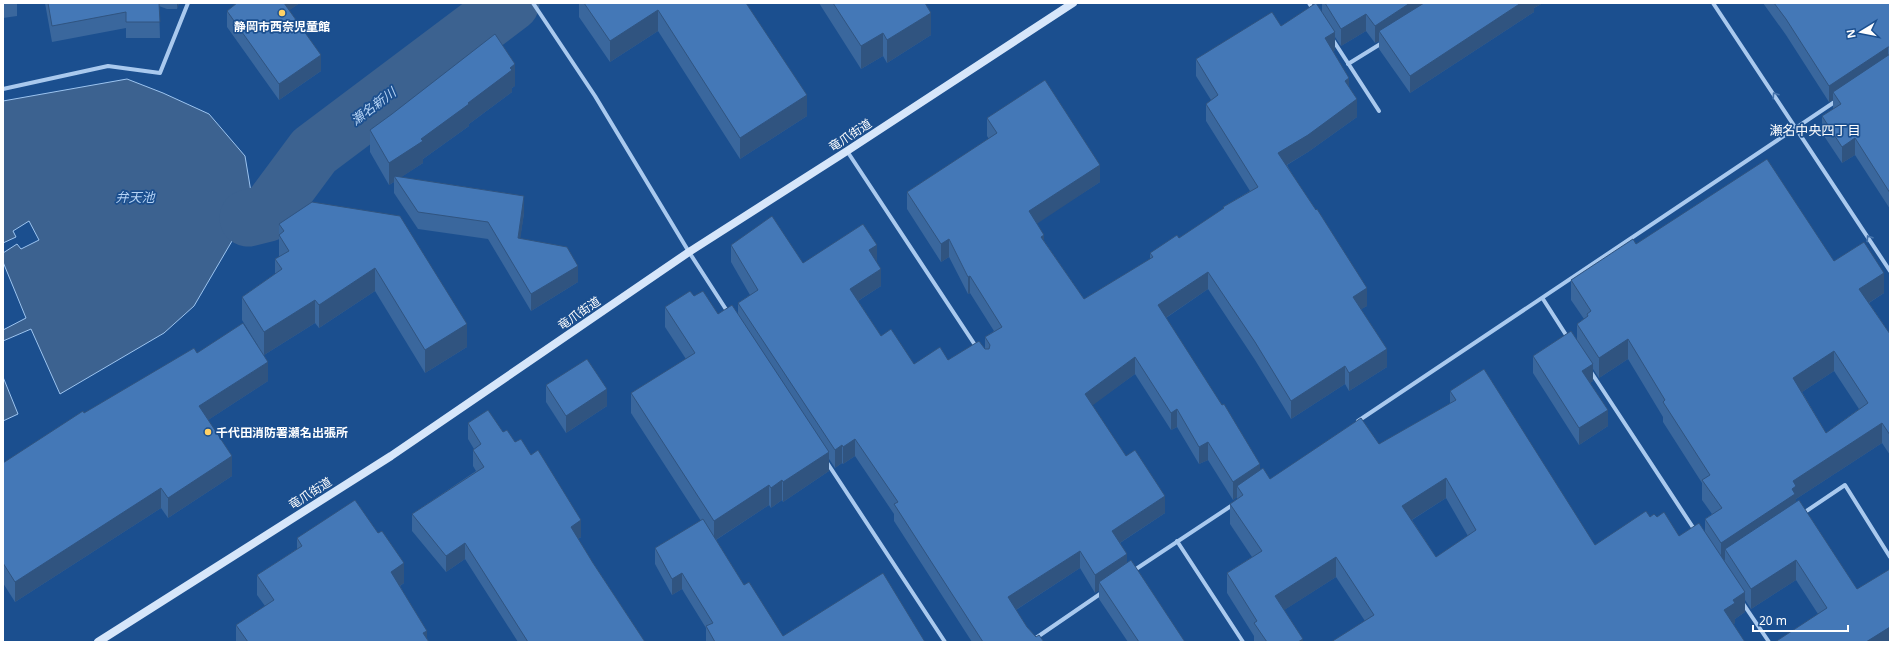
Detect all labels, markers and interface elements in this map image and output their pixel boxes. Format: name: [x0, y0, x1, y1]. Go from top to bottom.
marker: 静岡市西奈児童館: [277, 8, 287, 18]
north arrow: [1841, 12, 1881, 52]
place label: 静岡市西奈児童館: [234, 18, 330, 35]
text: N: [1842, 28, 1859, 40]
water label: 瀬名新川: [347, 82, 401, 129]
one-way arrow: [1772, 92, 1780, 99]
street label: 竜爪街道: [825, 115, 875, 155]
district label: 瀬名中央四丁目: [1769, 121, 1861, 139]
water label: 弁天池: [115, 188, 156, 206]
one-way arrow: [1866, 235, 1874, 242]
street label: 竜爪街道: [554, 293, 604, 333]
place label: 千代田消防署瀬名出張所: [216, 424, 348, 441]
marker: 千代田消防署瀬名出張所: [203, 427, 213, 437]
street label: 竜爪街道: [285, 473, 335, 513]
scale bar: [1753, 607, 1848, 633]
text: 20 m: [1759, 612, 1787, 629]

